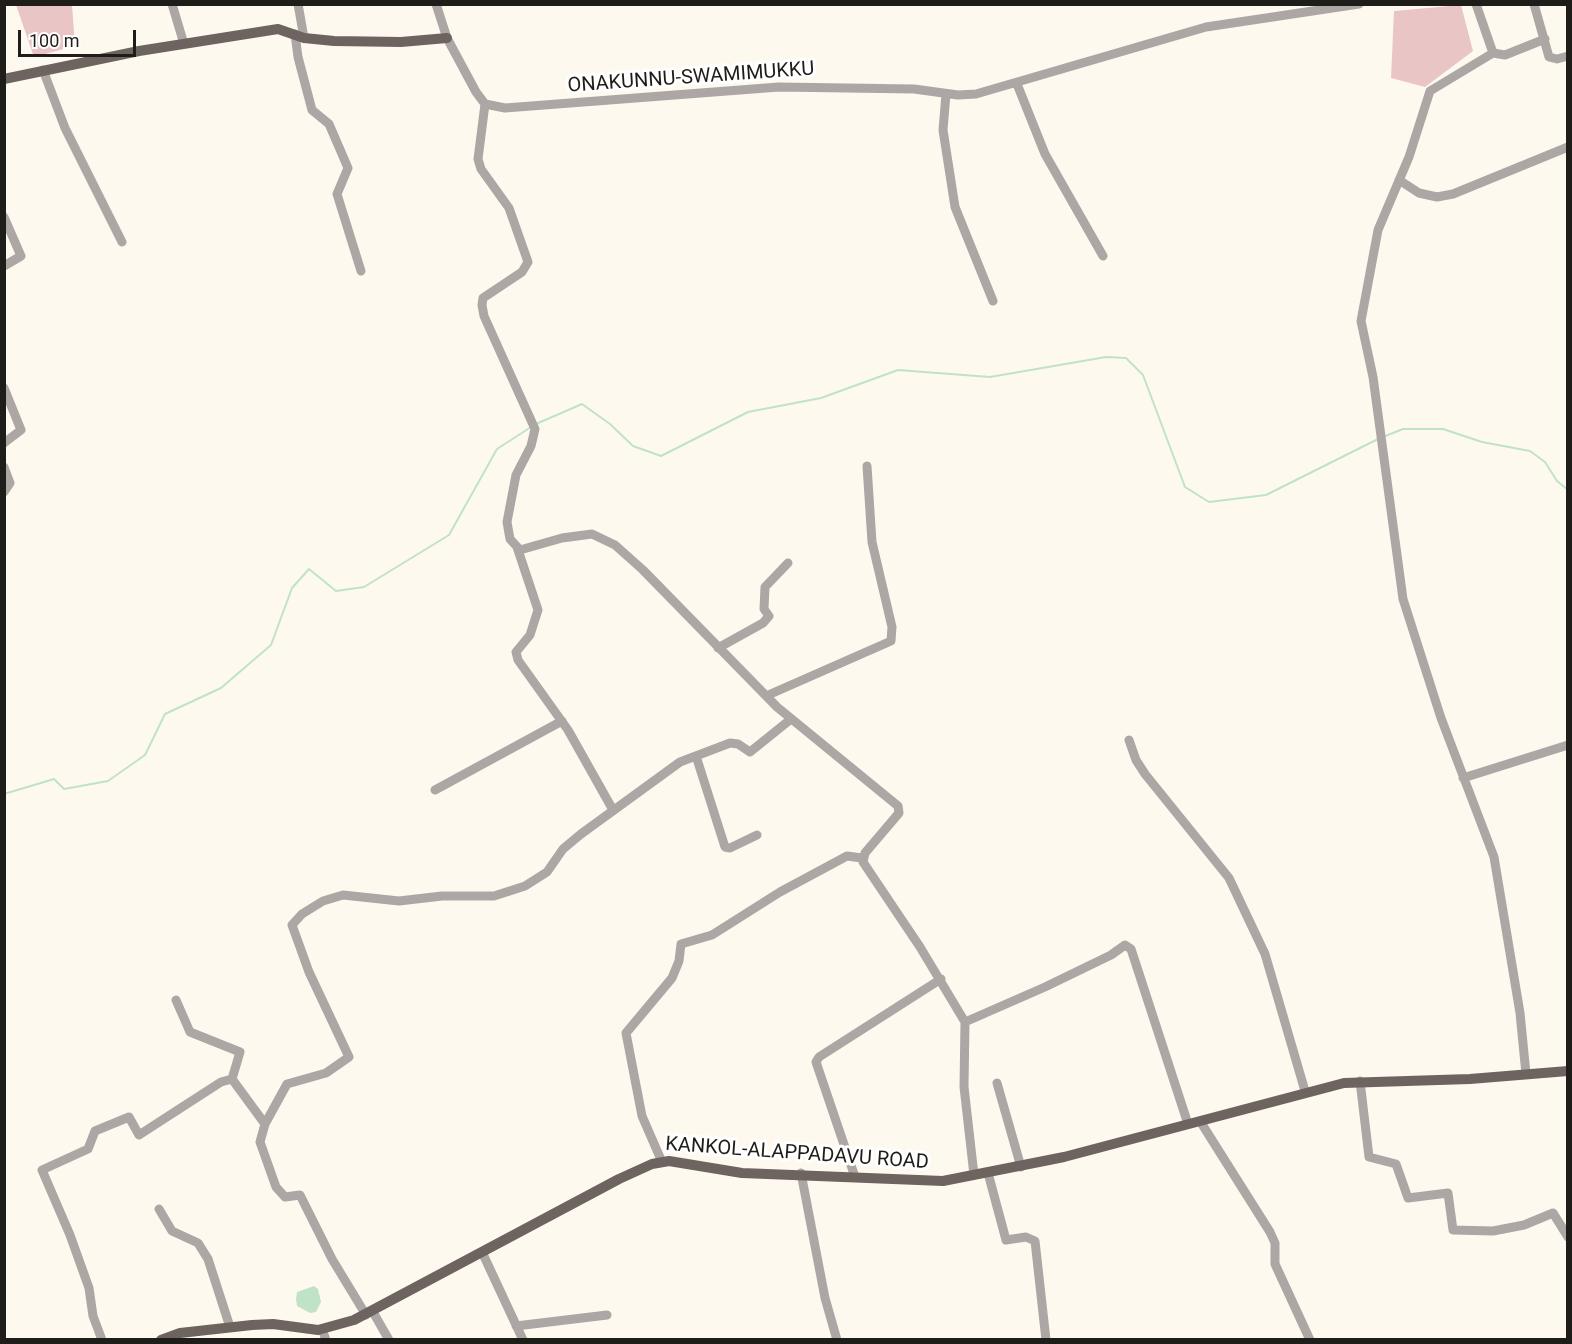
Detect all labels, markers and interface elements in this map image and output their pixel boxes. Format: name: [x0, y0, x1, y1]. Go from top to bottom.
scale bar: [21, 18, 140, 56]
text: 100 m: [29, 30, 80, 51]
street label: ONAKUNNU-SWAMIMUKKU: [567, 57, 815, 99]
street label: KANKOL-ALAPPADAVU ROAD: [664, 1133, 930, 1175]

